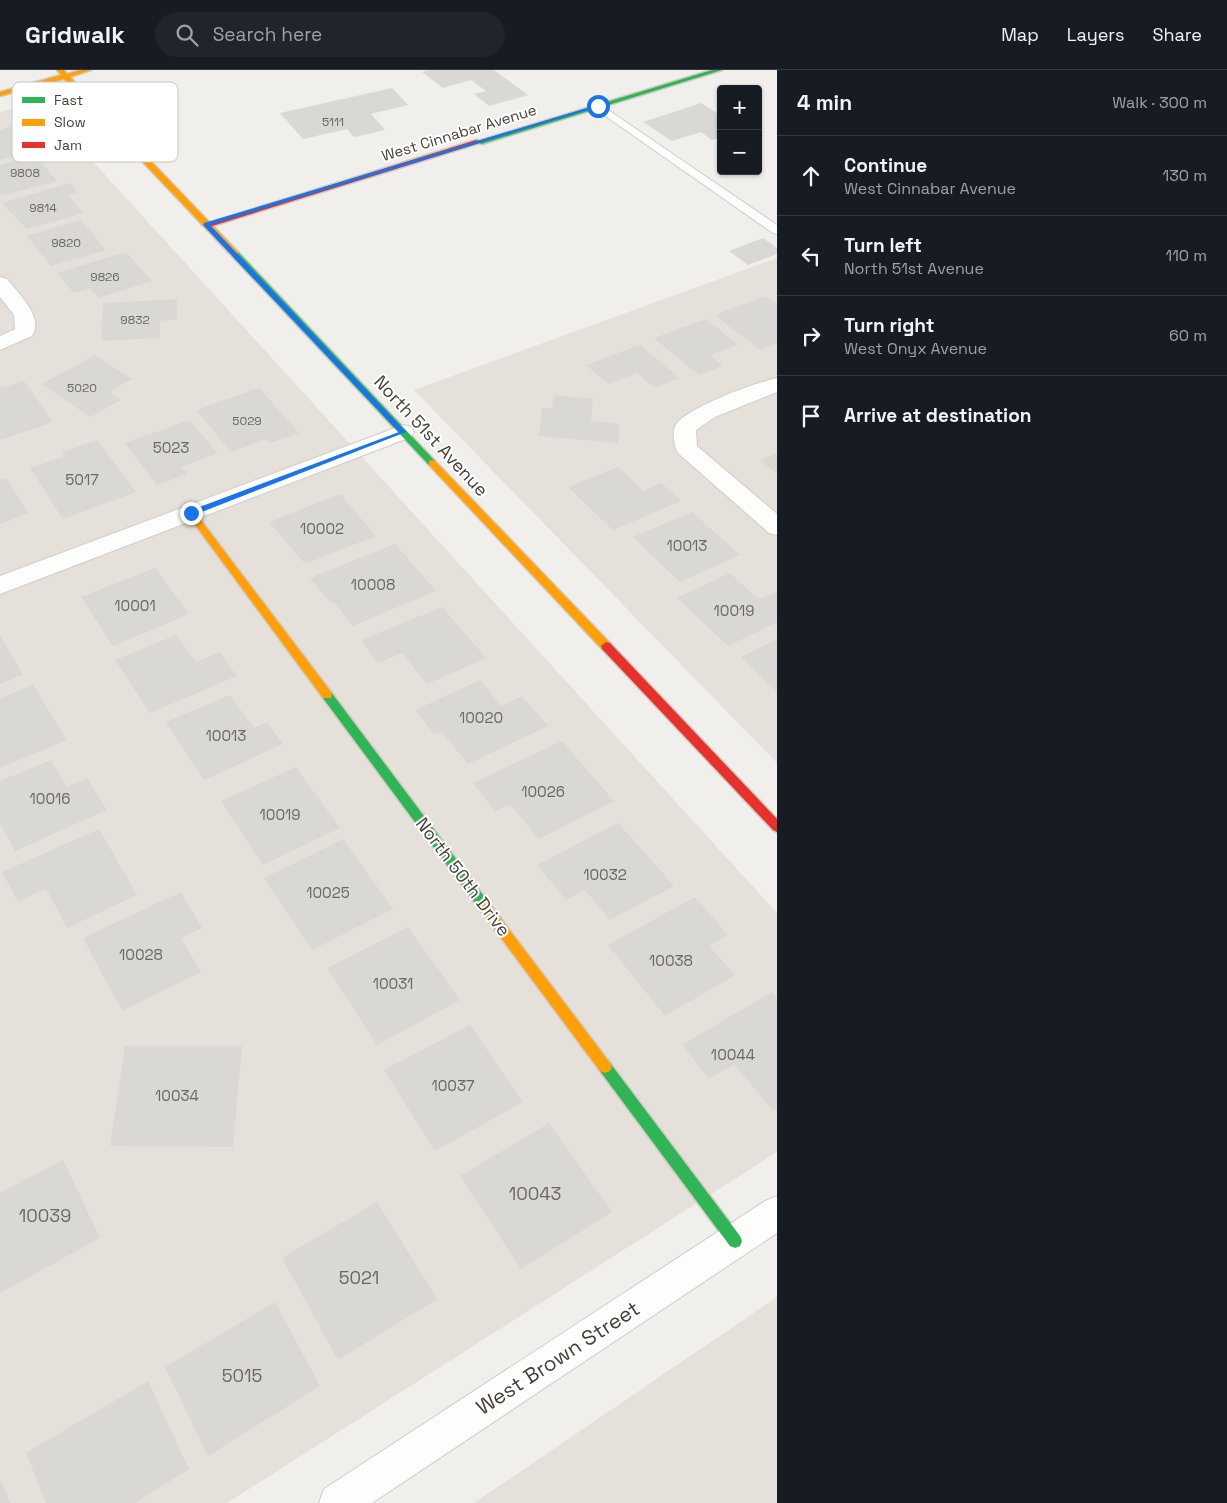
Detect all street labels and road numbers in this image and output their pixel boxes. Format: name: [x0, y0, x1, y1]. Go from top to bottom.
street label: West Cinnabar Avenue: [379, 100, 539, 165]
street label: North 51st Avenue: [369, 370, 493, 501]
street label: North 50th Drive: [411, 813, 516, 941]
street label: West Brown Street: [471, 1295, 645, 1421]

